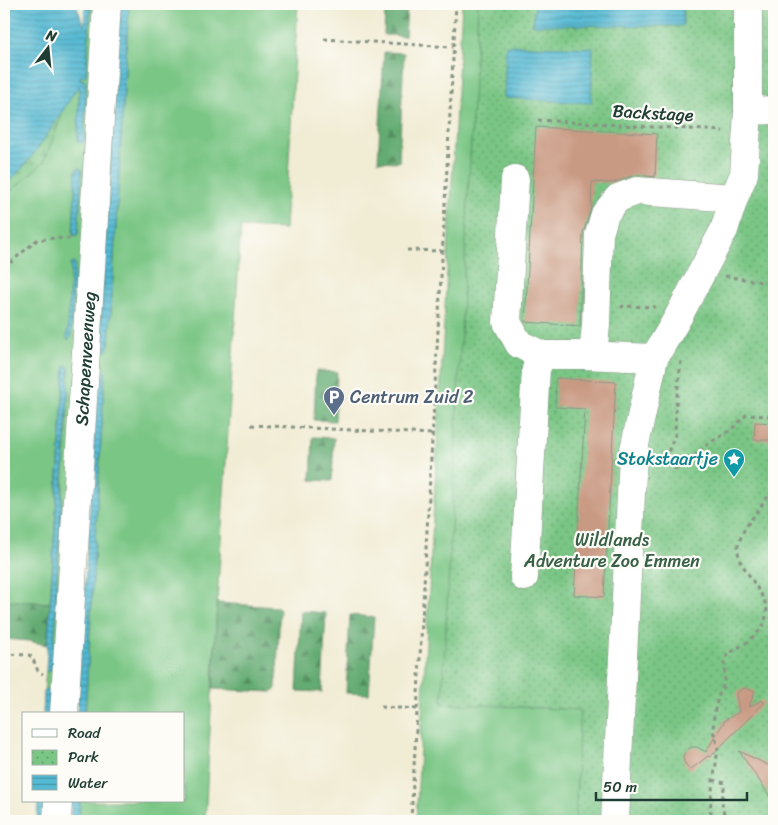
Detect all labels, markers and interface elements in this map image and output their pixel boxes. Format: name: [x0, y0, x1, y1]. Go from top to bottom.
north arrow: [22, 22, 72, 72]
text: N: [42, 22, 60, 49]
street label: Backstage: [612, 95, 695, 131]
street label: Schapenveenweg: [65, 291, 106, 427]
place label: Centrum Zuid 2: [350, 381, 473, 413]
parking icon: Centrum Zuid 2: [322, 385, 346, 416]
place label: Stokstaartje: [617, 443, 718, 475]
place icon: Stokstaartje: [722, 447, 746, 478]
park label: Wildlands Adventure Zoo Emmen: [523, 524, 700, 577]
legend: [22, 712, 185, 802]
text: Road: [68, 720, 101, 746]
text: Park: [68, 744, 99, 770]
text: Water: [68, 770, 108, 796]
scale bar: [596, 770, 747, 802]
text: 50 m: [603, 774, 638, 800]

